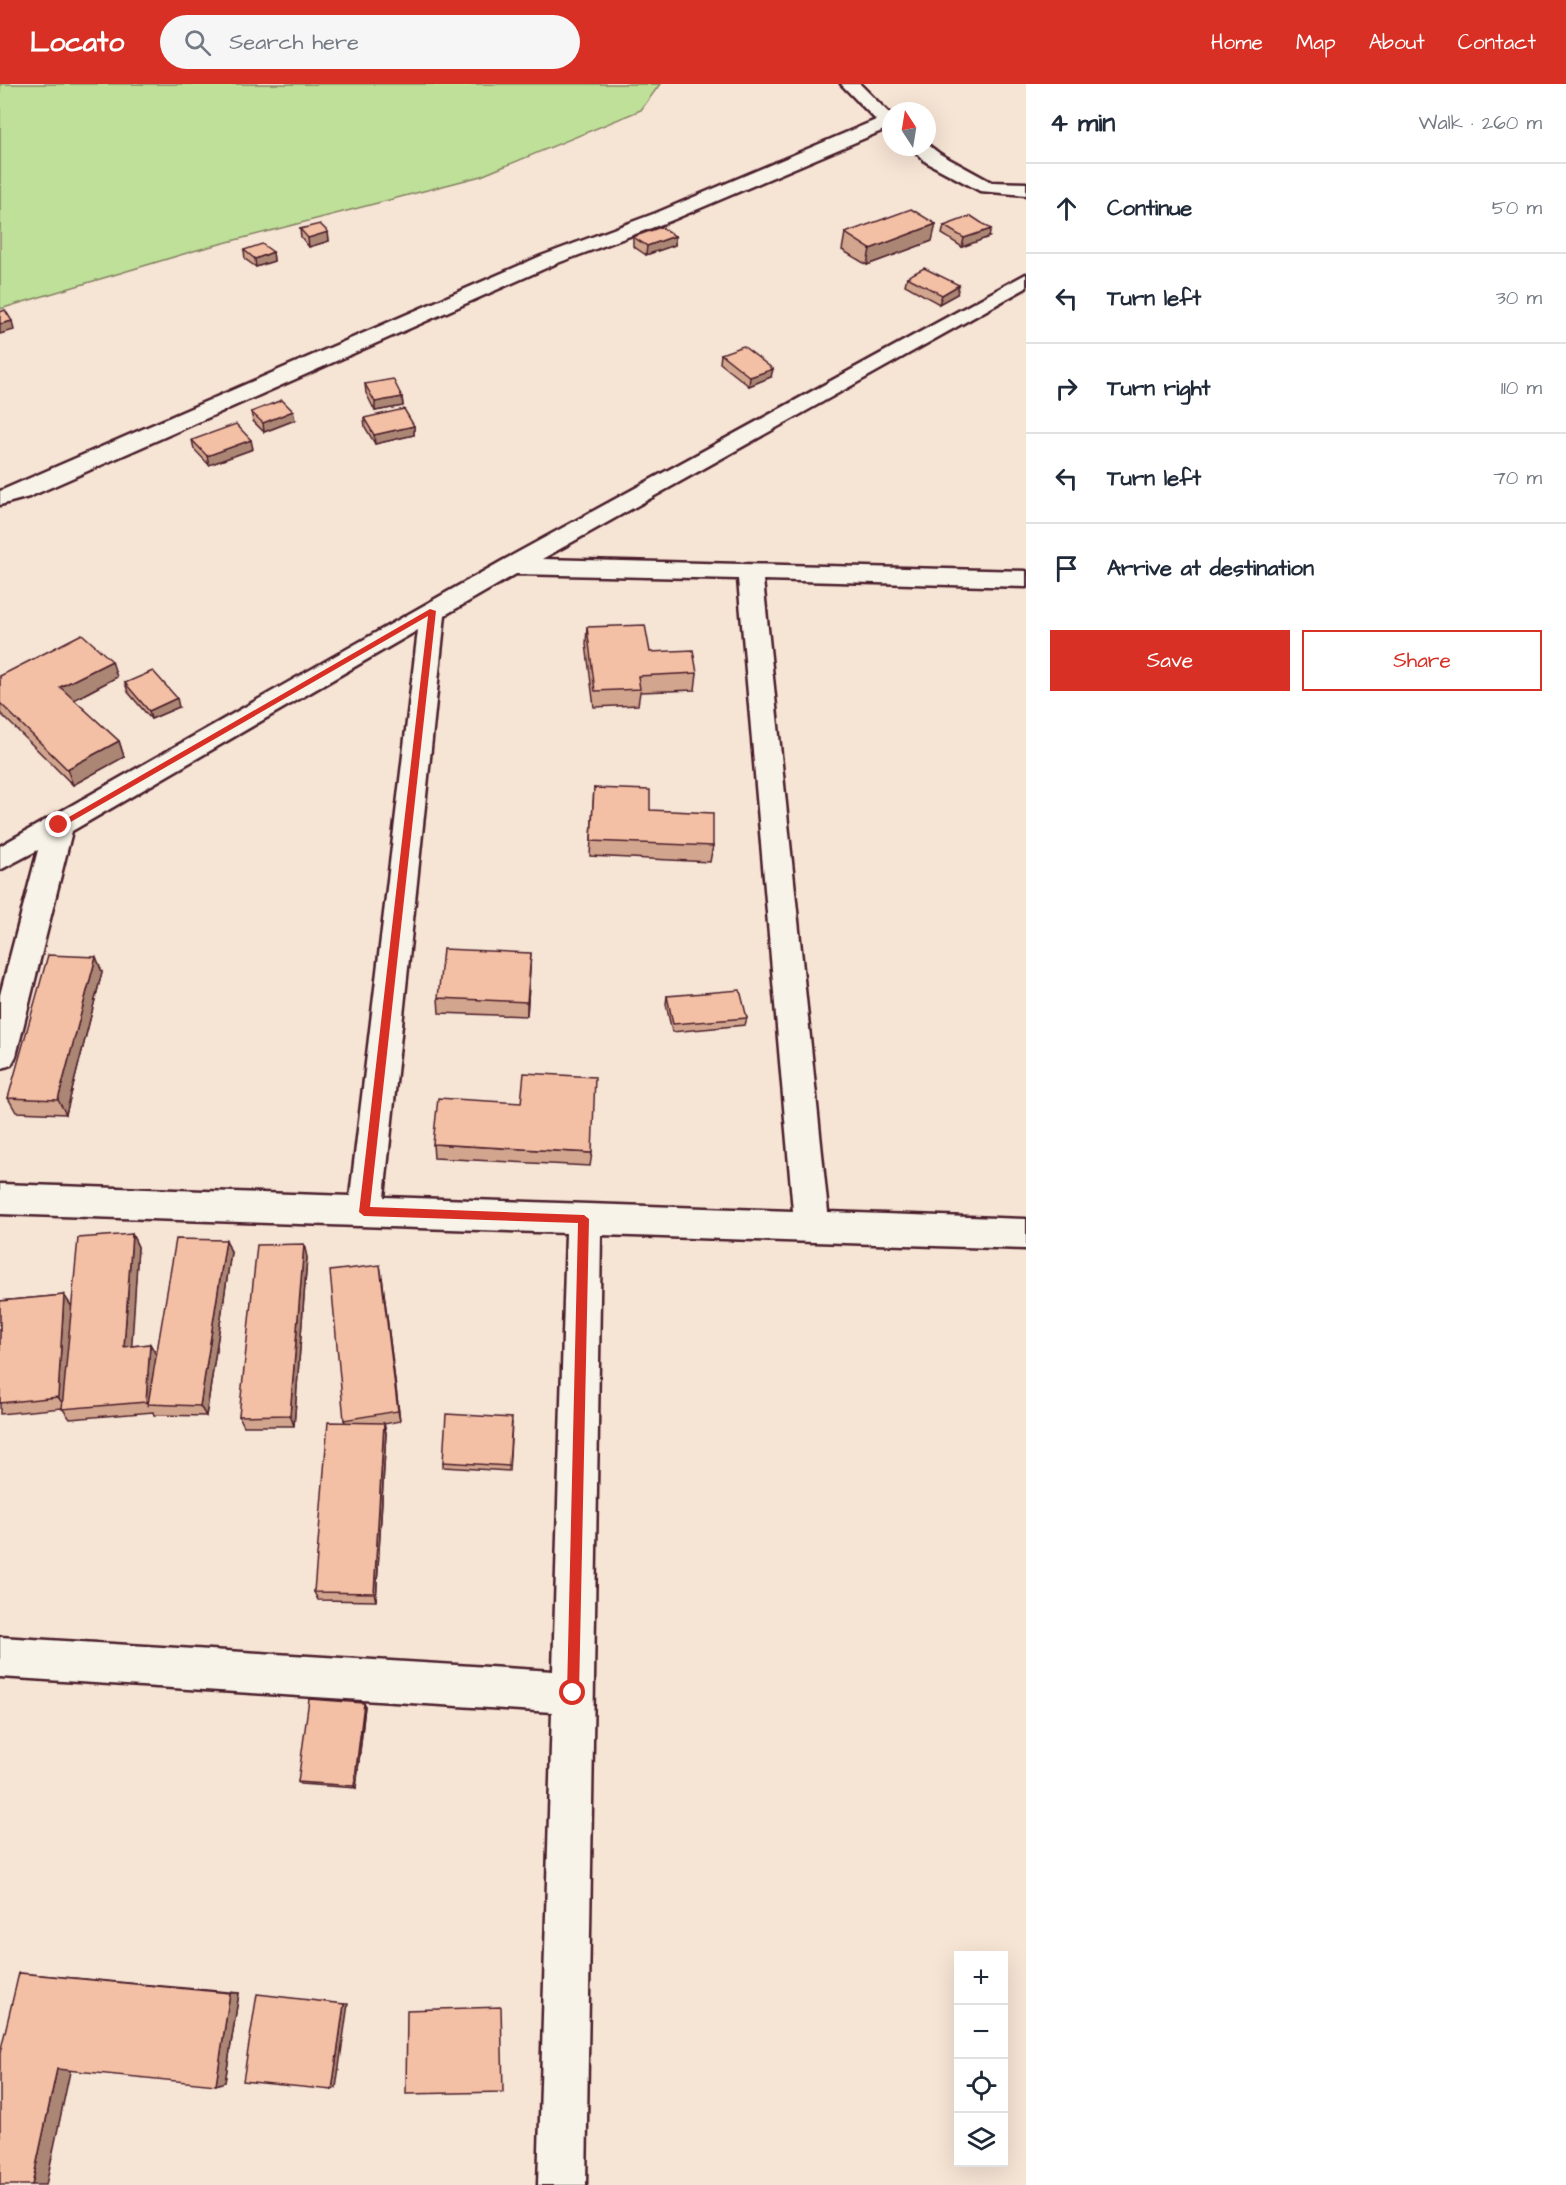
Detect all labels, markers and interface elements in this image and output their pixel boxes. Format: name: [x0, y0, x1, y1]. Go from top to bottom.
search box: [160, 15, 580, 69]
text: Locato: [30, 23, 124, 62]
icon: search: [181, 26, 214, 59]
text: Search here: [229, 27, 359, 58]
text: Home: [1211, 28, 1263, 57]
text: Map: [1296, 28, 1336, 57]
text: About: [1369, 28, 1425, 57]
text: Contact: [1458, 28, 1536, 57]
north arrow: [882, 102, 936, 156]
text: 4 min: [1050, 105, 1115, 141]
text: Walk · 260 m: [1419, 109, 1542, 137]
icon: ahead: [1050, 192, 1083, 225]
text: Continue: [1107, 193, 1192, 224]
text: 50 m: [1492, 194, 1542, 222]
icon: left: [1050, 282, 1083, 315]
text: Turn left: [1107, 283, 1201, 314]
text: 30 m: [1496, 284, 1542, 312]
icon: right: [1050, 372, 1083, 405]
text: Turn right: [1107, 373, 1210, 404]
text: 110 m: [1501, 374, 1542, 402]
icon: left: [1050, 462, 1083, 495]
text: Turn left: [1107, 463, 1201, 494]
text: 70 m: [1494, 464, 1542, 492]
icon: arrive: [1050, 552, 1083, 585]
text: Arrive at destination: [1107, 553, 1314, 584]
button: Save: [1050, 630, 1290, 691]
button: Share: [1302, 630, 1542, 691]
route end: [45, 811, 71, 837]
route start: [559, 1679, 585, 1705]
map controls: [954, 1951, 1008, 2167]
button: +: [954, 1951, 1008, 2005]
button: −: [954, 2005, 1008, 2059]
button: locate: [954, 2059, 1008, 2113]
button: layers: [954, 2113, 1008, 2167]

